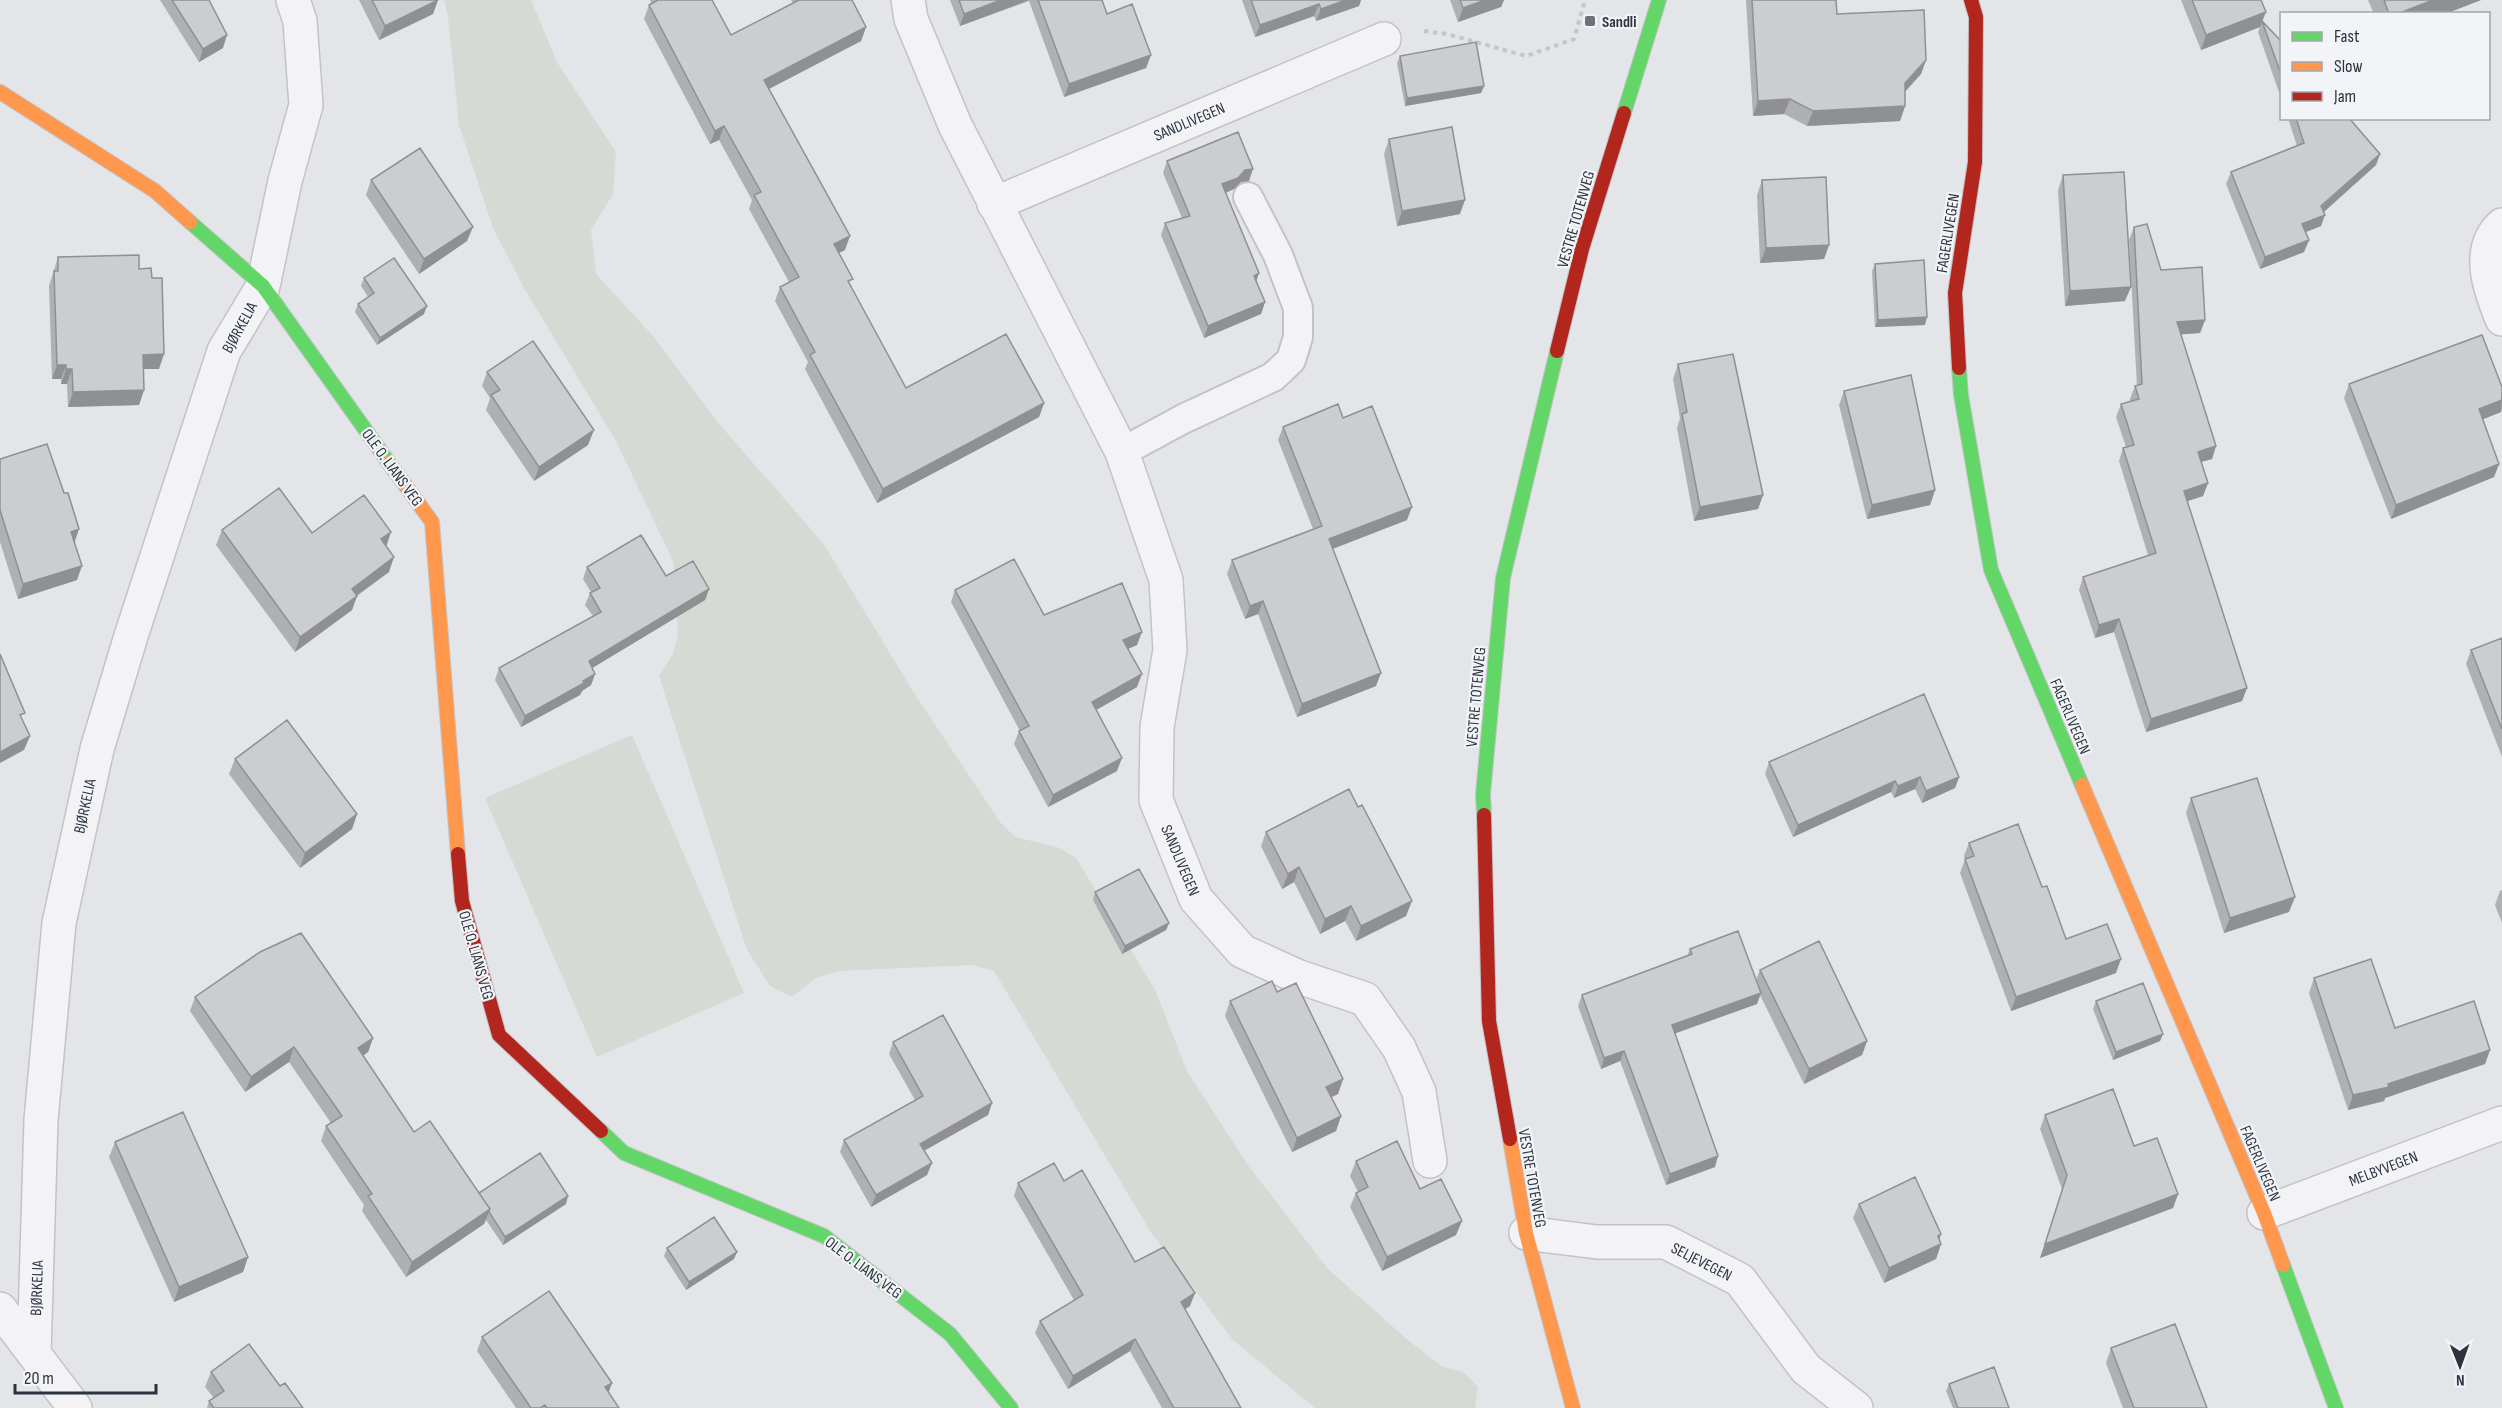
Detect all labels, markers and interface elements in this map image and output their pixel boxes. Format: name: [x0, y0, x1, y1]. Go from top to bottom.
legend: [2280, 12, 2490, 120]
place label: Sandli: [1602, 13, 1637, 32]
marker: Sandli: [1583, 14, 1597, 28]
text: Fast: [2334, 26, 2360, 47]
text: Slow: [2334, 56, 2363, 77]
text: Jam: [2333, 86, 2356, 107]
street label: SANDLIVEGEN: [1151, 99, 1228, 146]
street label: VESTRE TOTENVEG: [1553, 169, 1599, 270]
street label: FAGERLIVEGEN: [1933, 192, 1964, 274]
street label: BJØRKELIA: [219, 299, 262, 357]
street label: OLE O. LIANS VEG: [357, 425, 426, 510]
street label: VESTRE TOTENVEG: [1463, 646, 1490, 748]
street label: FAGERLIVEGEN: [2045, 676, 2094, 757]
street label: BJØRKELIA: [70, 777, 101, 835]
street label: SANDLIVEGEN: [1156, 822, 1203, 899]
street label: OLE O. LIANS VEG: [454, 909, 497, 1002]
street label: FAGERLIVEGEN: [2235, 1123, 2284, 1204]
street label: VESTRE TOTENVEG: [1513, 1127, 1550, 1229]
street label: MELBYVEGEN: [2346, 1148, 2421, 1191]
street label: OLE O. LIANS VEG: [821, 1233, 905, 1303]
street label: SELJEVEGEN: [1668, 1239, 1735, 1286]
street label: BJØRKELIA: [27, 1260, 48, 1316]
north arrow: [2430, 1336, 2490, 1396]
scale bar: [15, 1357, 156, 1395]
text: 20 m: [24, 1368, 54, 1389]
text: N: [2456, 1370, 2465, 1389]

